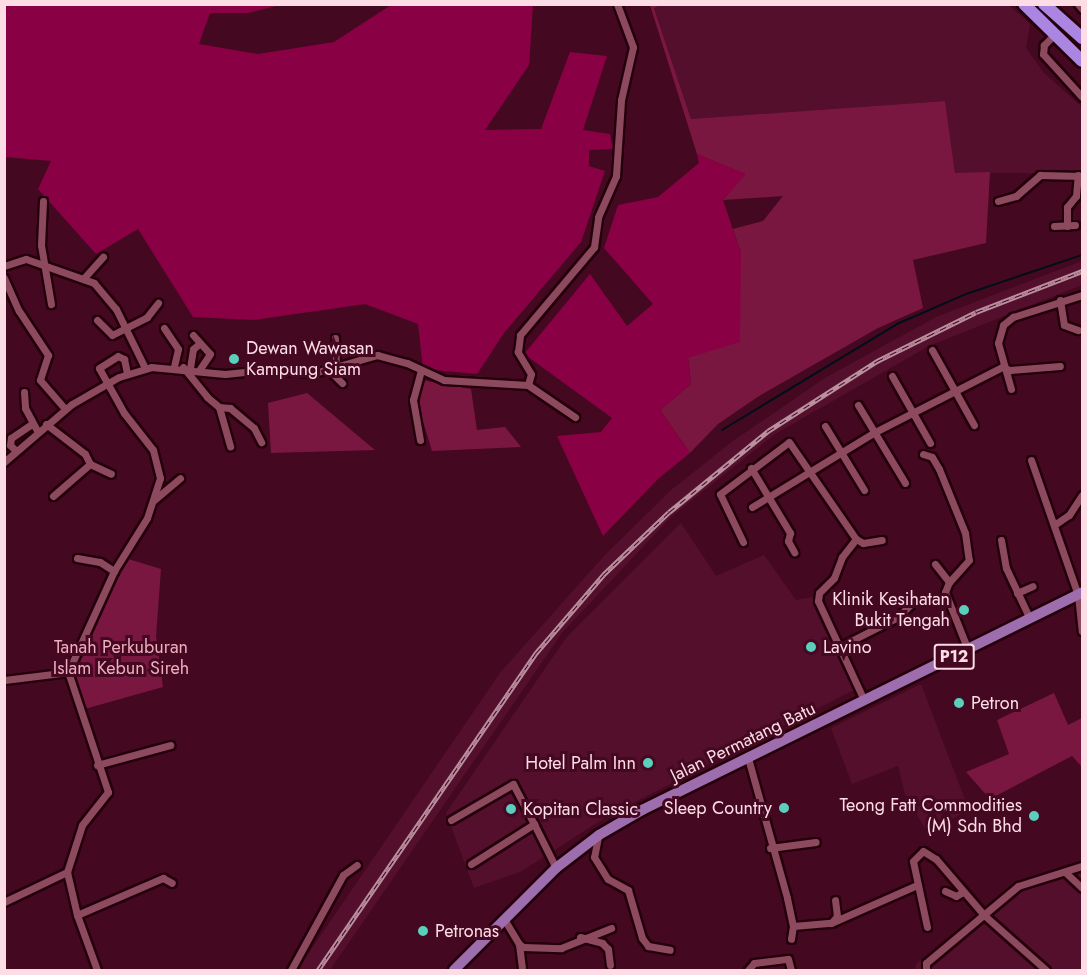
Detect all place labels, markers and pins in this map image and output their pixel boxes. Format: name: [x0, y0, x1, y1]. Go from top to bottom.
place label: Dewan Wawasan Kampung Siam: [246, 338, 374, 380]
marker: Dewan Wawasan Kampung Siam: [227, 352, 241, 366]
place label: Klinik Kesihatan Bukit Tengah: [832, 589, 950, 632]
marker: Klinik Kesihatan Bukit Tengah: [955, 601, 973, 619]
place label: Lavino: [823, 636, 872, 658]
marker: Lavino: [804, 640, 818, 654]
place label: Petron: [971, 692, 1019, 714]
marker: Petron: [952, 696, 966, 710]
place label: Hotel Palm Inn: [525, 752, 636, 774]
marker: Hotel Palm Inn: [641, 756, 655, 770]
place label: Teong Fatt Commodities (M) Sdn Bhd: [840, 795, 1022, 838]
place label: Sleep Country: [664, 797, 772, 819]
place label: Kopitan Classic: [523, 798, 638, 820]
marker: Sleep Country: [777, 801, 791, 815]
marker: Kopitan Classic: [504, 802, 518, 816]
marker: Teong Fatt Commodities (M) Sdn Bhd: [1027, 809, 1041, 823]
place label: Petronas: [435, 920, 499, 942]
marker: Petronas: [416, 924, 430, 938]

